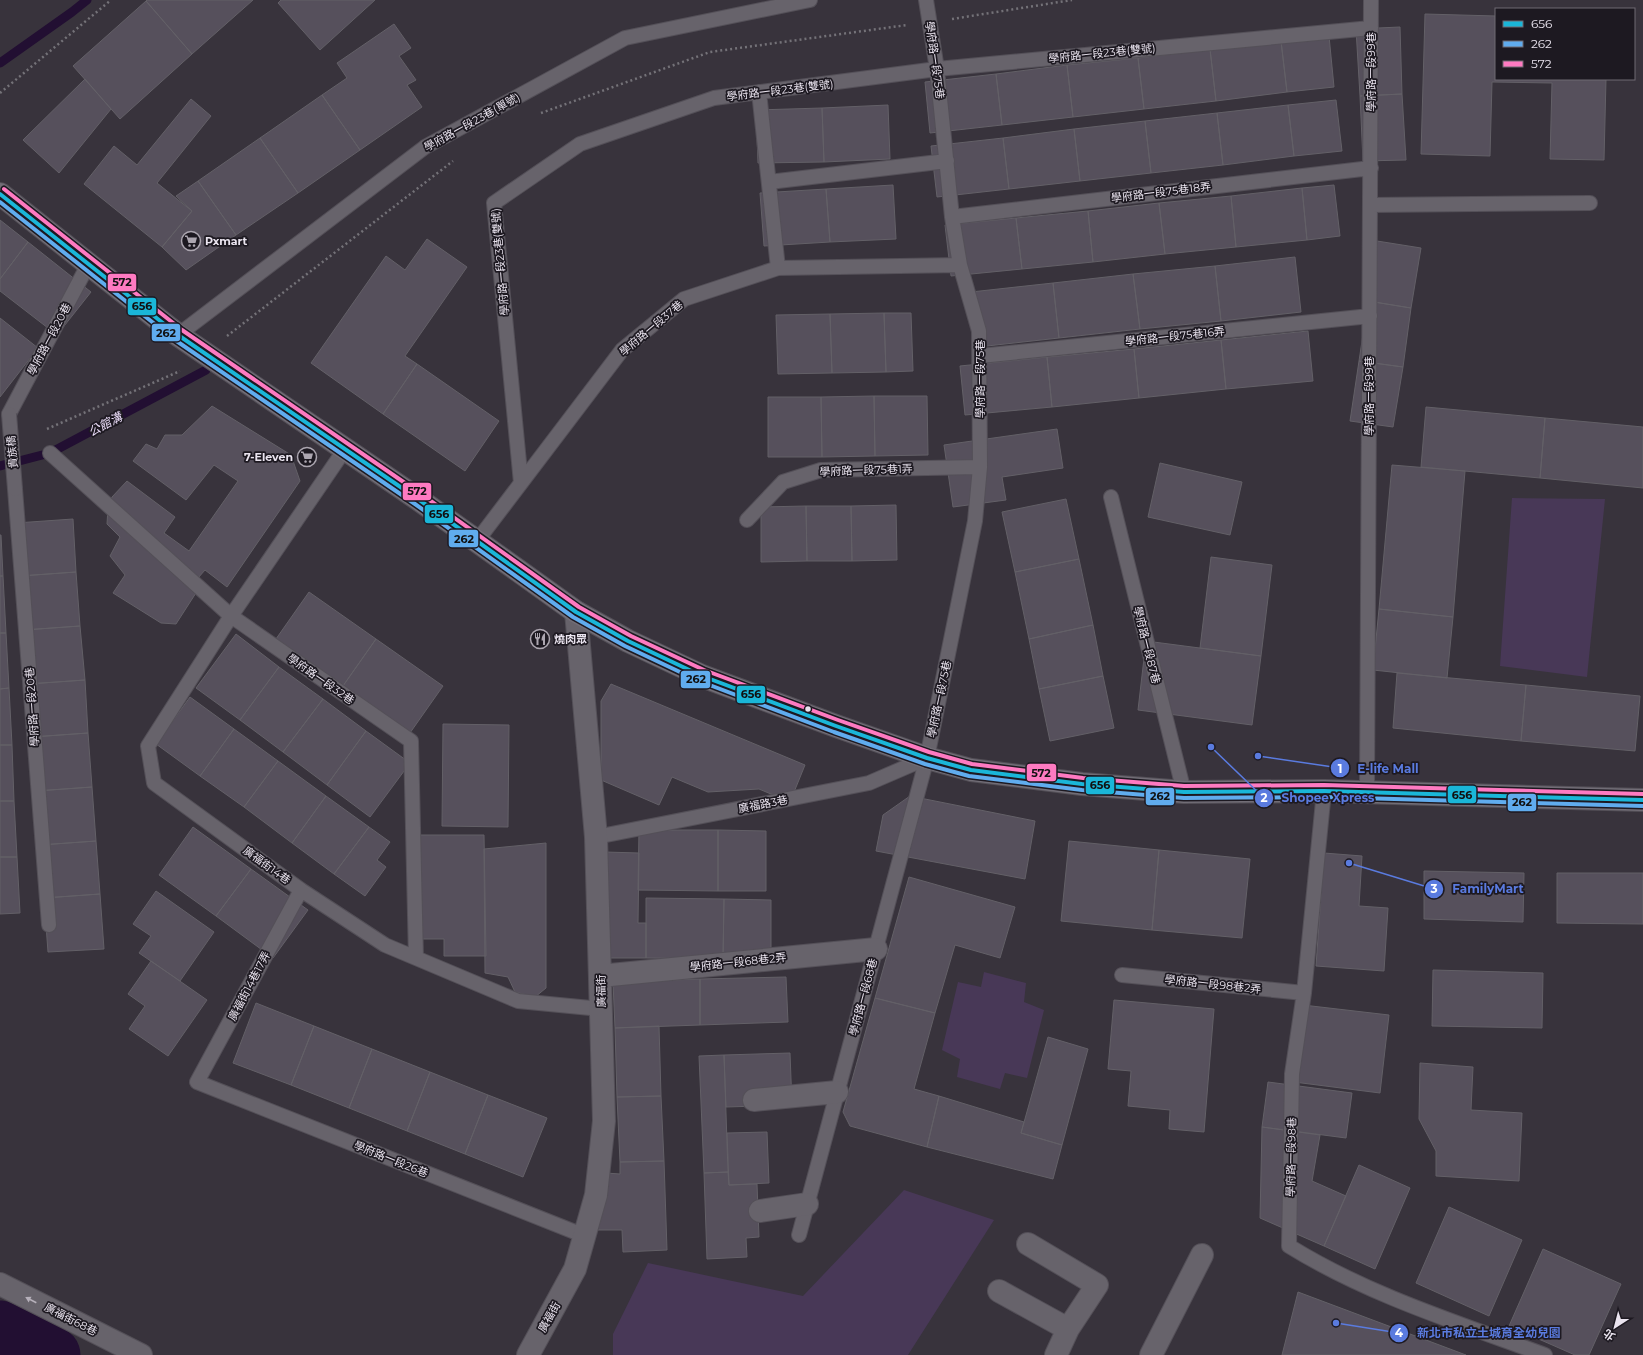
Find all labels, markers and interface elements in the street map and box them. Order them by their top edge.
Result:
legend [1495,8,1635,80]
text: 656 [1531,16,1552,31]
street label: 學府路一段75巷 [923,20,947,100]
street label: 學府路一段99巷 [1364,32,1378,112]
text: 262 [1531,36,1552,51]
street label: 學府路一段23巷(雙號) [1048,40,1156,66]
text: 572 [1531,56,1552,71]
street label: 學府路一段23巷(雙號) [726,76,834,104]
street label: 學府路一段23巷(單號) [422,90,522,154]
street label: 學府路一段75巷18弄 [1110,179,1212,205]
street label: 學府路一段23巷(雙號) [488,208,512,316]
supermarket icon: Pxmart [180,230,202,252]
place label: Pxmart [205,234,247,248]
line badge: 572 [107,273,137,292]
text: 572 [112,275,132,289]
line badge: 656 [127,297,157,316]
street label: 學府路一段37巷 [616,297,686,359]
text: 656 [132,299,152,313]
street label: 學府路一段20巷 [24,301,74,377]
line badge: 262 [151,323,181,342]
street label: 學府路一段75巷16弄 [1124,324,1226,348]
text: 262 [156,326,176,340]
street label: 學府路一段75巷 [973,340,987,418]
street label: 學府路一段99巷 [1362,356,1376,436]
water label: 公館溝 [86,408,126,439]
street label: 貴族橋 [4,435,20,469]
supermarket icon: 7-Eleven [296,446,318,468]
place label: 7-Eleven [244,450,293,464]
street label: 學府路一段75巷1弄 [819,461,913,479]
line badge: 572 [402,482,432,501]
text: 572 [407,484,427,498]
line badge: 656 [424,504,454,524]
text: 656 [429,507,449,521]
line badge: 262 [448,529,479,548]
text: 262 [454,532,474,546]
street label: 學府路一段87巷 [1131,605,1163,685]
restaurant icon: 燒肉眾 [529,628,551,650]
place label: 燒肉眾 [554,632,587,646]
street label: 學府路一段32巷 [285,651,357,707]
street label: 學府路一段75巷 [924,659,954,739]
street label: 學府路一段20巷 [22,667,42,747]
line badge: 262 [680,670,711,689]
text: 262 [686,672,706,686]
line badge: 656 [736,685,766,704]
text: 656 [741,687,761,701]
unlabelled marker [803,704,813,714]
callout: E-life Mall [1330,756,1427,780]
text: 1 [1338,761,1342,776]
text: E-life Mall [1357,761,1419,776]
line badge: 572 [1026,763,1057,782]
text: 572 [1031,766,1051,780]
line badge: 656 [1085,776,1115,795]
text: 656 [1090,778,1110,792]
line badge: 656 [1447,785,1477,804]
callout: Shopee Xpress [1254,786,1383,810]
line badge: 262 [1145,787,1175,806]
text: 656 [1452,788,1472,802]
text: 262 [1150,789,1170,803]
text: 2 [1260,790,1268,805]
text: Shopee Xpress [1282,790,1375,805]
street label: 廣福路3巷 [737,792,789,816]
line badge: 262 [1507,793,1537,812]
text: 262 [1512,795,1532,809]
street label: 廣福街14巷 [241,843,293,887]
callout: FamilyMart [1424,877,1532,901]
text: 3 [1429,881,1438,896]
text: FamilyMart [1452,881,1524,896]
street label: 廣福街14巷17弄 [225,949,273,1023]
street label: 學府路一段68巷2弄 [689,950,787,974]
street label: 學府路一段68巷 [846,957,880,1037]
street label: 學府路一段98巷2弄 [1164,972,1262,996]
street label: 廣福街 [594,974,608,1008]
street label: 學府路一段98巷 [1283,1117,1299,1197]
street label: 學府路一段26巷 [352,1138,430,1180]
one-way arrow [26,1297,37,1303]
street label: 廣福街 [535,1299,563,1335]
street label: 廣福街68巷 [42,1300,100,1338]
north arrow [1595,1307,1635,1347]
callout: 新北市私立土城育全幼兒園 [1389,1321,1569,1345]
text: 4 [1395,1325,1404,1340]
text: 新北市私立土城育全幼兒園 [1417,1325,1561,1340]
text: 北 [1601,1326,1618,1344]

